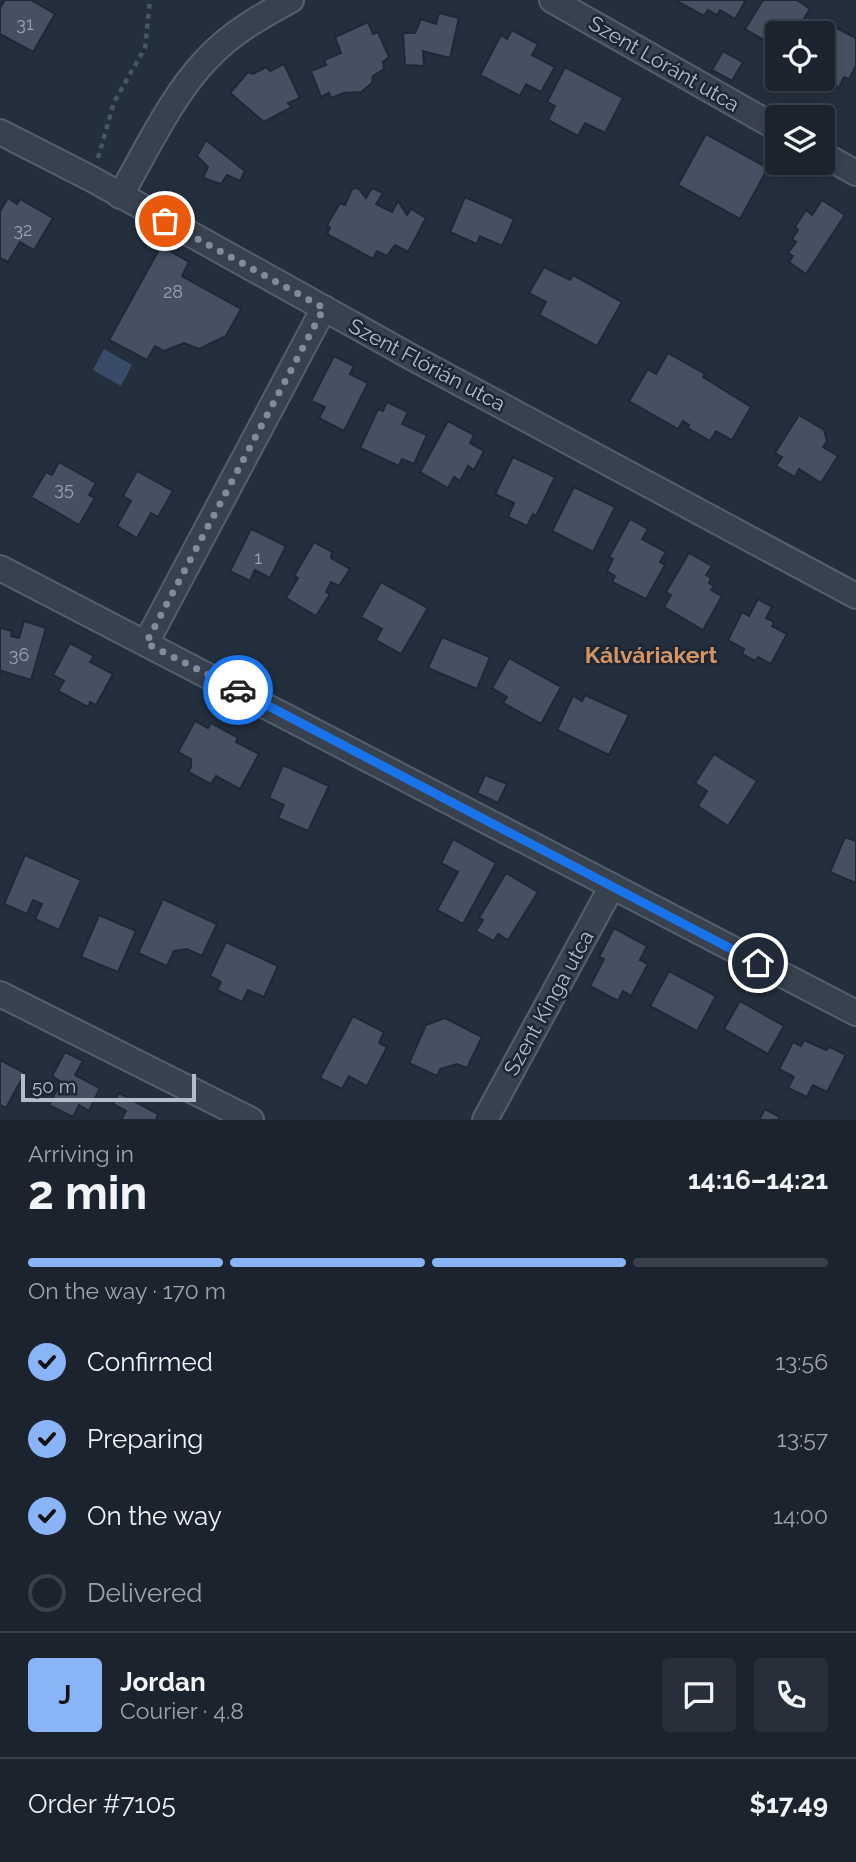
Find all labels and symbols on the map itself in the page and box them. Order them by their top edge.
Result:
street label: Szent Lóránt utca [584,10,744,117]
house number: 31 [16,13,34,34]
pin [135,191,195,251]
house number: 32 [14,219,33,240]
house number: 28 [163,281,183,302]
street label: Szent Flórián utca [345,313,510,416]
house number: 35 [54,478,74,499]
house number: 1 [254,547,262,568]
district label: Kálváriakert [585,641,717,668]
house number: 36 [9,644,29,665]
courier [203,655,273,725]
street label: Szent Kinga utca [498,926,599,1080]
pin [728,933,788,993]
scale bar [21,1071,196,1103]

